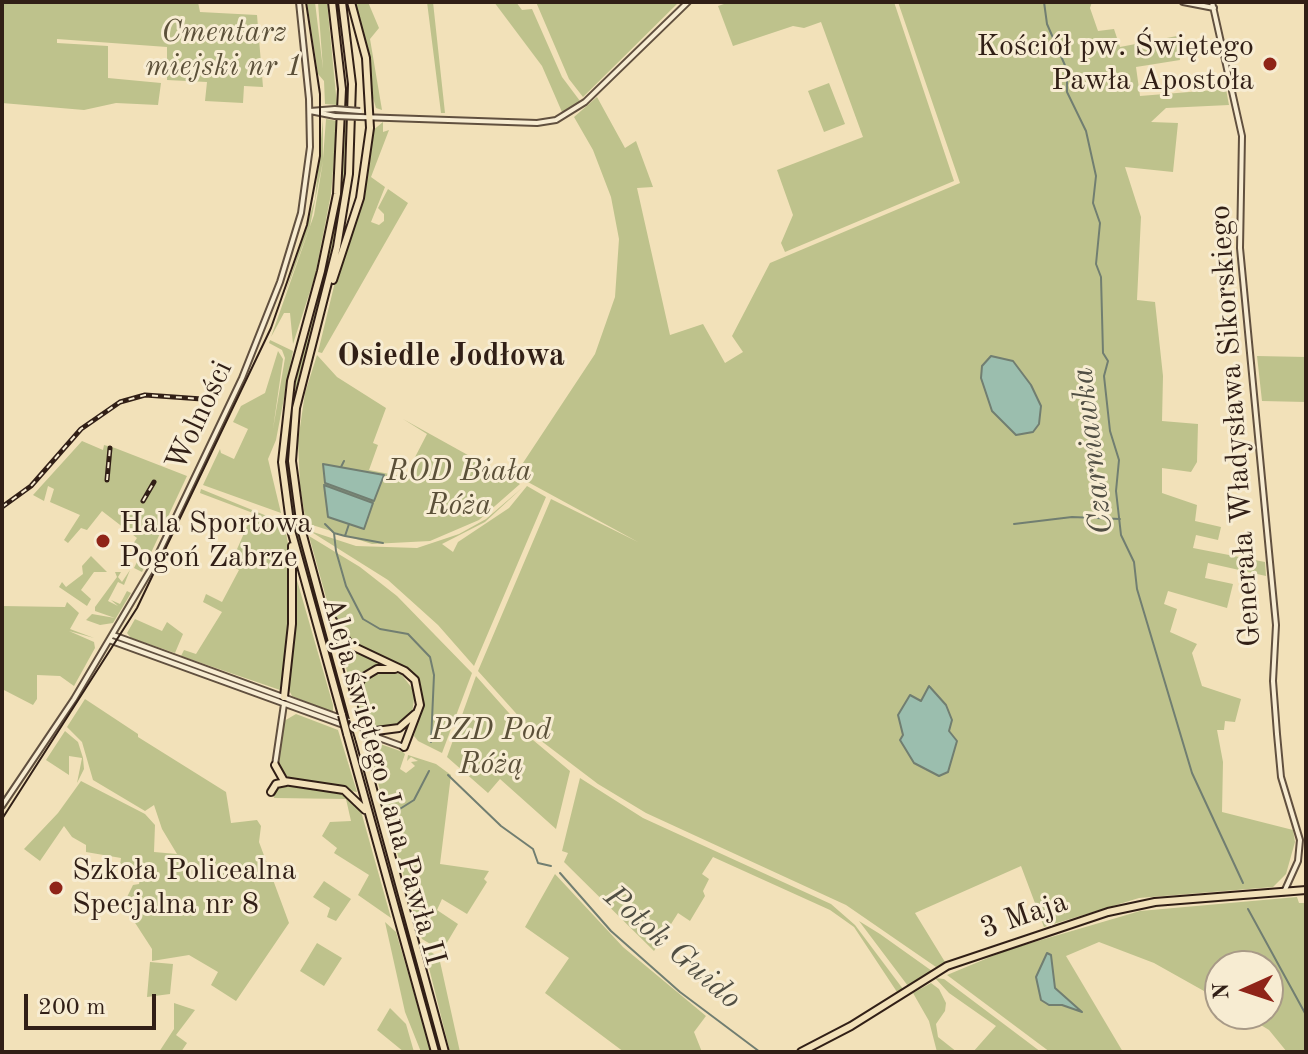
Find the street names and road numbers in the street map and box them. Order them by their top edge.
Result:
street label: Generała Władysława Sikorskiego [1203,204,1269,648]
street label: Wolności [159,355,241,477]
street label: Aleja świętego Jana Pawła II [313,593,453,969]
street label: 3 Maja [976,884,1072,948]

